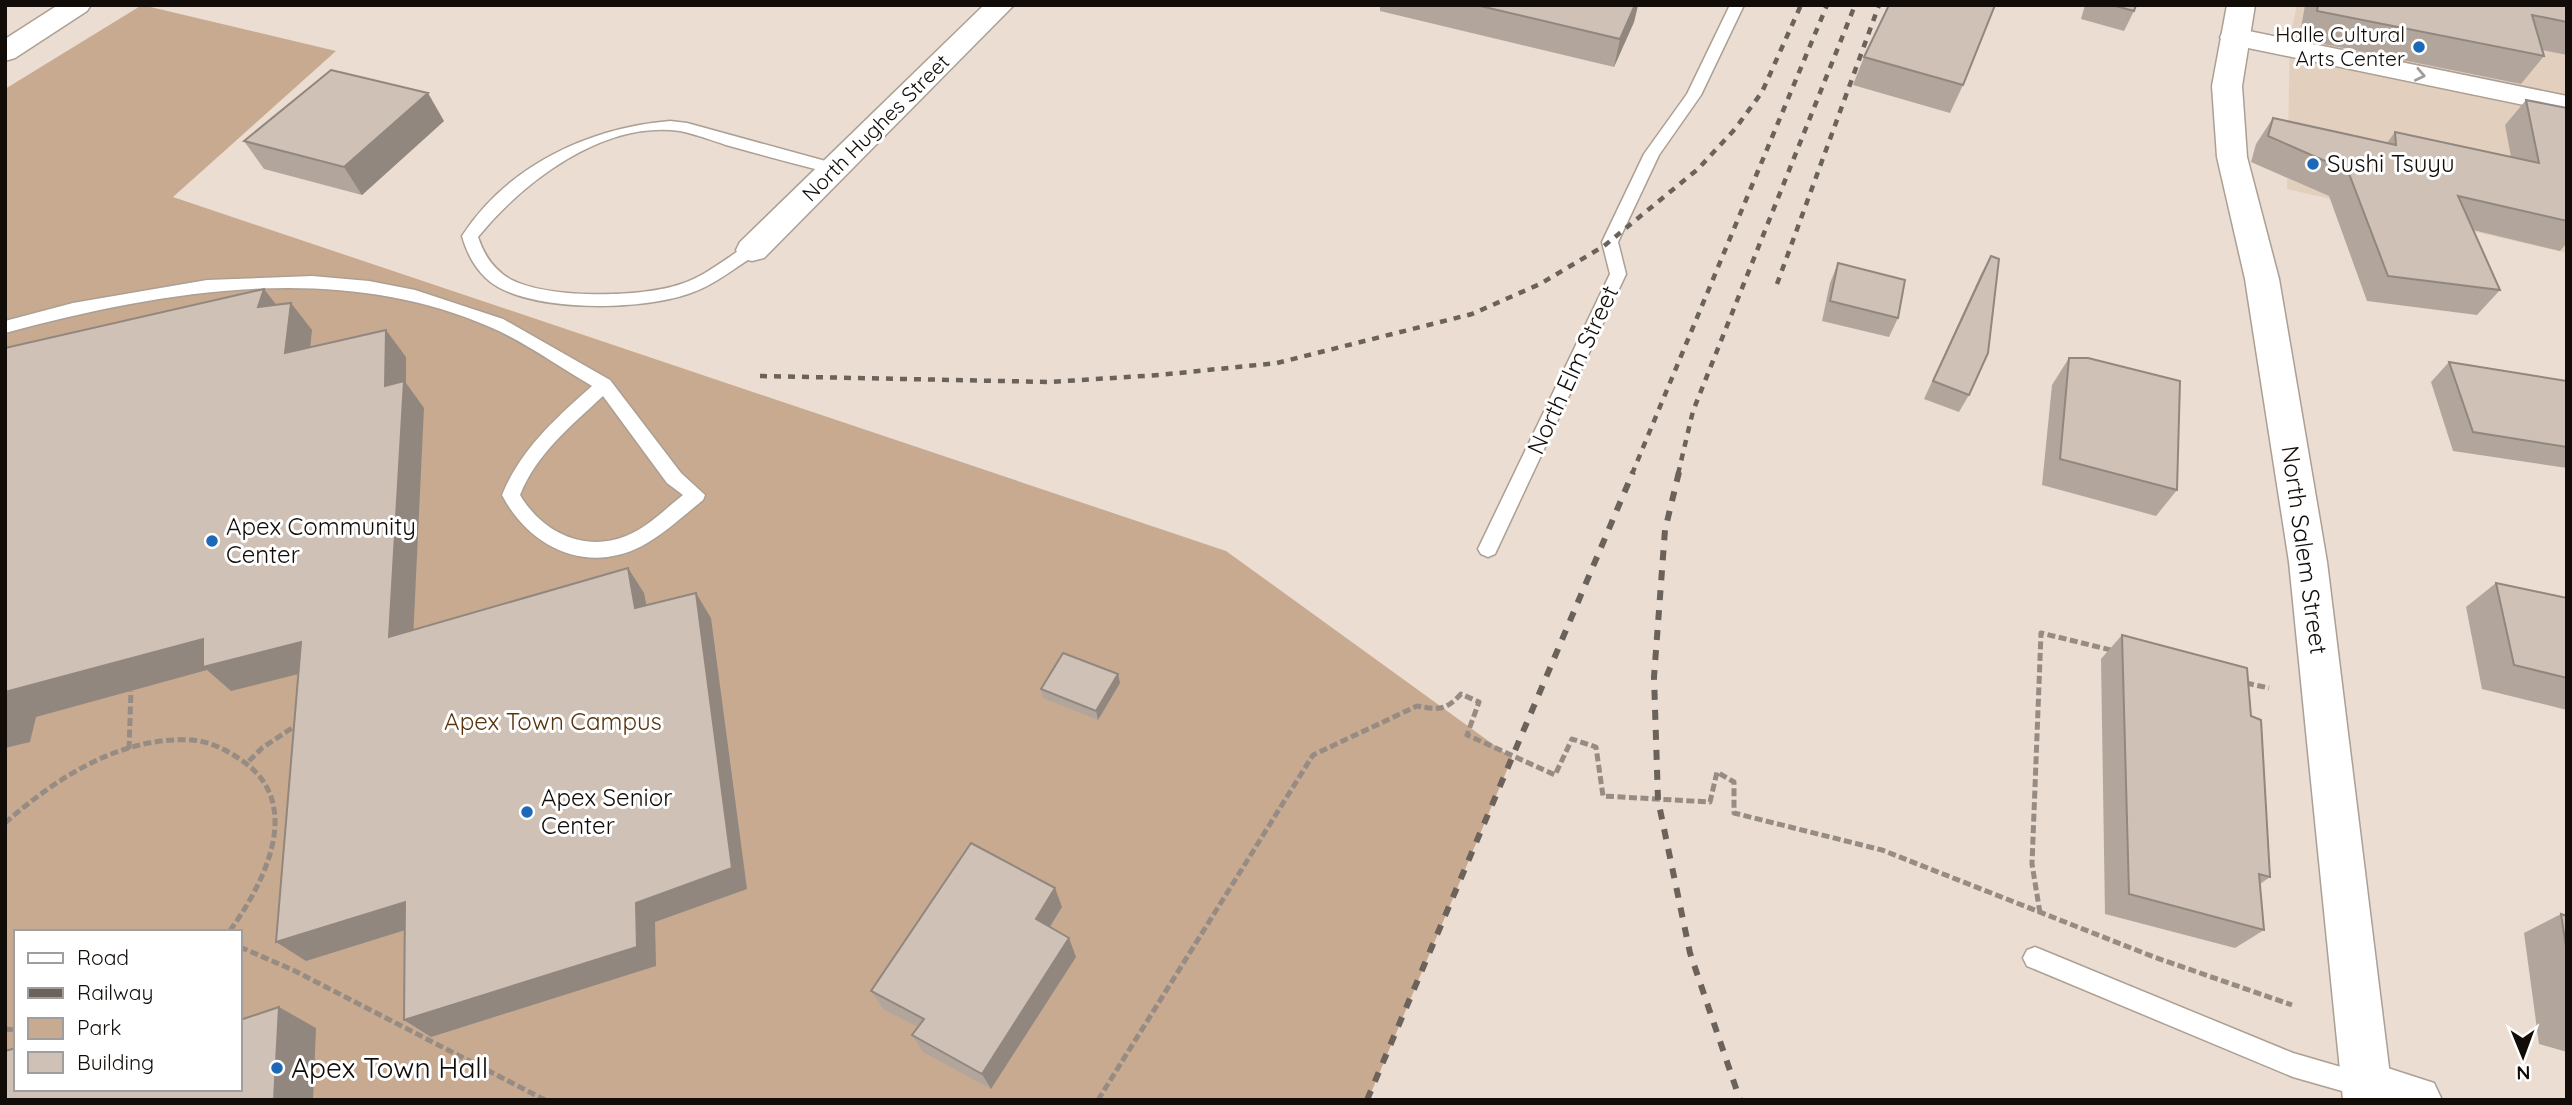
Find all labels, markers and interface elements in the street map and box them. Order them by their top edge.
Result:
place label: Halle Cultural Arts Center [2275,21,2405,71]
marker: Halle Cultural Arts Center [2411,39,2427,55]
street label: North Hughes Street [796,48,954,206]
one-way arrow [2414,67,2426,82]
place label: Sushi Tsuyu [2327,148,2455,178]
marker: Sushi Tsuyu [2305,156,2321,172]
street label: North Elm Street [1520,280,1624,459]
street label: North Salem Street [2275,444,2334,656]
place label: Apex Community Center [226,511,416,569]
marker: Apex Community Center [204,533,220,549]
park label: Apex Town Campus [444,706,662,736]
place label: Apex Senior Center [541,782,672,840]
marker: Apex Senior Center [519,804,535,820]
legend [14,930,242,1091]
text: Road [77,944,129,970]
text: Railway [77,979,153,1005]
text: Park [77,1014,121,1040]
north arrow [2488,1021,2558,1091]
text: Building [77,1049,154,1075]
place label: Apex Town Hall [291,1050,488,1085]
marker: Apex Town Hall [269,1060,285,1076]
text: N [2516,1061,2530,1085]

